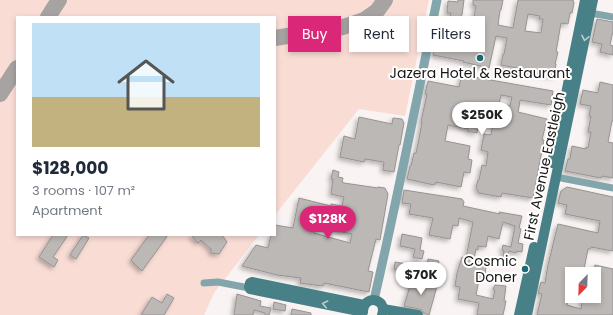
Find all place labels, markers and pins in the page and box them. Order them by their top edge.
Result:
marker: Jazera Hotel & Restaurant [475,53,485,63]
place label: Jazera Hotel & Restaurant [390,63,570,83]
pin: $250K [454,102,510,136]
pin: $128K [300,206,356,240]
place label: Cosmic Doner [464,251,517,287]
pin: $70K [397,262,445,296]
marker: Cosmic Doner [520,264,530,274]

